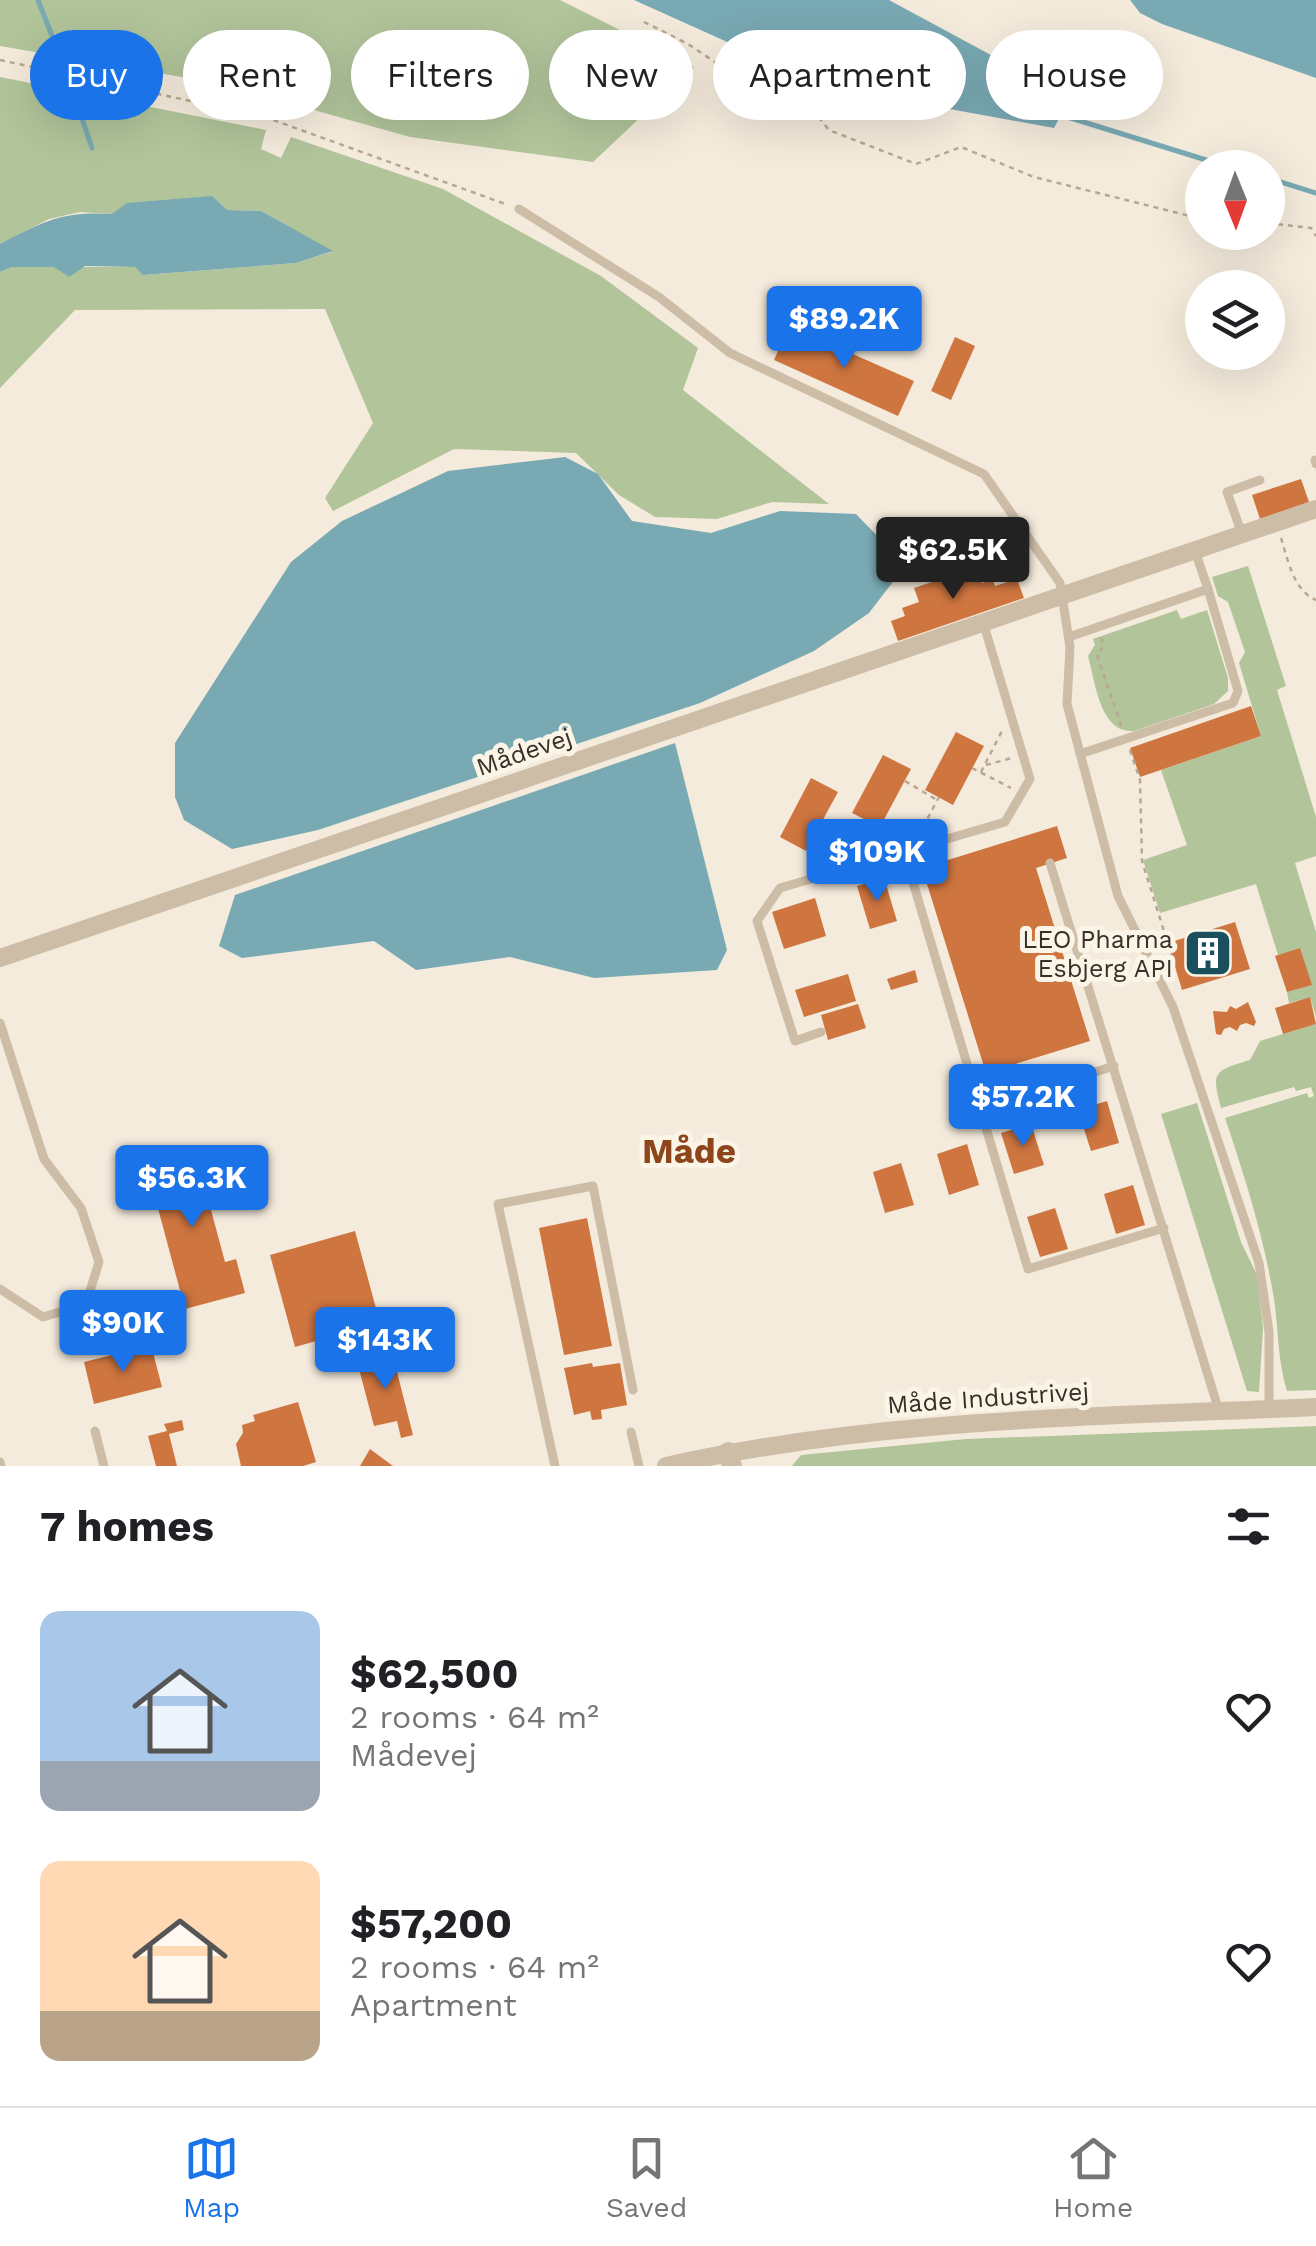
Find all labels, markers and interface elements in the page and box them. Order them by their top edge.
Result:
chip: Buy [30,30,163,120]
chip: Rent [183,30,331,120]
chip: Filters [351,30,529,120]
chip: New [549,30,693,120]
chip: Apartment [713,30,966,120]
chip: House [986,30,1163,120]
north arrow [1185,150,1285,250]
map controls [1185,150,1285,370]
button: layers [1185,270,1285,370]
pin: $89.2K [763,286,925,371]
text: $89.2K [789,299,899,337]
pin: $62.5K [872,517,1034,602]
text: $62.5K [898,530,1008,568]
street label: Mådevej [472,722,576,782]
pin: $109K [807,819,947,904]
text: $109K [829,832,925,870]
place label: LEO Pharma Esbjerg API [1022,925,1173,983]
building icon: LEO Pharma Esbjerg API [1182,927,1234,979]
pin: $57.2K [942,1064,1104,1149]
text: $57.2K [971,1077,1075,1115]
district label: Måde [642,1130,736,1172]
pin: $56.3K [111,1145,273,1230]
text: $56.3K [137,1158,247,1196]
pin: $90K [64,1290,182,1375]
text: $90K [81,1303,165,1341]
pin: $143K [315,1307,455,1392]
text: $143K [337,1320,433,1358]
street label: Måde Industrivej [886,1376,1090,1420]
icon: filters [1221,1499,1276,1554]
text: 7 homes [40,1502,214,1551]
text: $62,500 [350,1649,519,1698]
icon: home [120,1651,240,1771]
icon: heart [1221,1684,1276,1739]
text: 2 rooms · 64 m² [350,1698,599,1736]
text: Mådevej [350,1736,477,1774]
text: $57,200 [350,1899,512,1948]
icon: home [120,1901,240,2021]
icon: heart [1221,1934,1276,1989]
text: 2 rooms · 64 m² [350,1948,599,1986]
text: Apartment [350,1986,517,2024]
tab: Map [183,2131,240,2224]
tab: Saved [606,2131,687,2224]
tab: Home [1053,2131,1133,2224]

